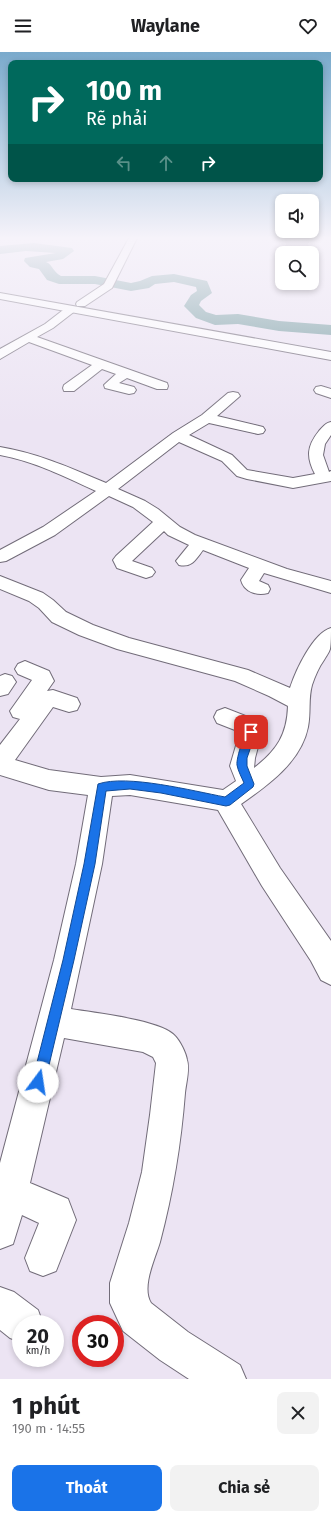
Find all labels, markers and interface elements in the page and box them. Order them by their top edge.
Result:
icon: menu [12,15,34,37]
text: Waylane [131,15,200,37]
icon: heart [297,15,319,37]
text: 100 m [86,74,162,107]
icon: right [20,76,72,128]
text: Rẽ phải [86,108,147,130]
icon: left [113,152,135,174]
icon: ahead [155,152,177,174]
icon: right [197,152,219,174]
map controls [275,194,319,290]
button: sound [275,194,319,238]
button: search [275,246,319,290]
pin [234,715,268,749]
icon: arrive [240,721,262,743]
position arrow [17,1061,59,1103]
speed limit sign: 30 [72,1315,124,1367]
text: 20 [27,1324,49,1348]
text: km/h [26,1345,50,1357]
text: 1 phút [12,1392,80,1420]
button: close [277,1392,319,1434]
text: 190 m · 14:55 [12,1421,85,1436]
button: Thoát [12,1465,162,1511]
button: Chia sẻ [170,1465,319,1511]

